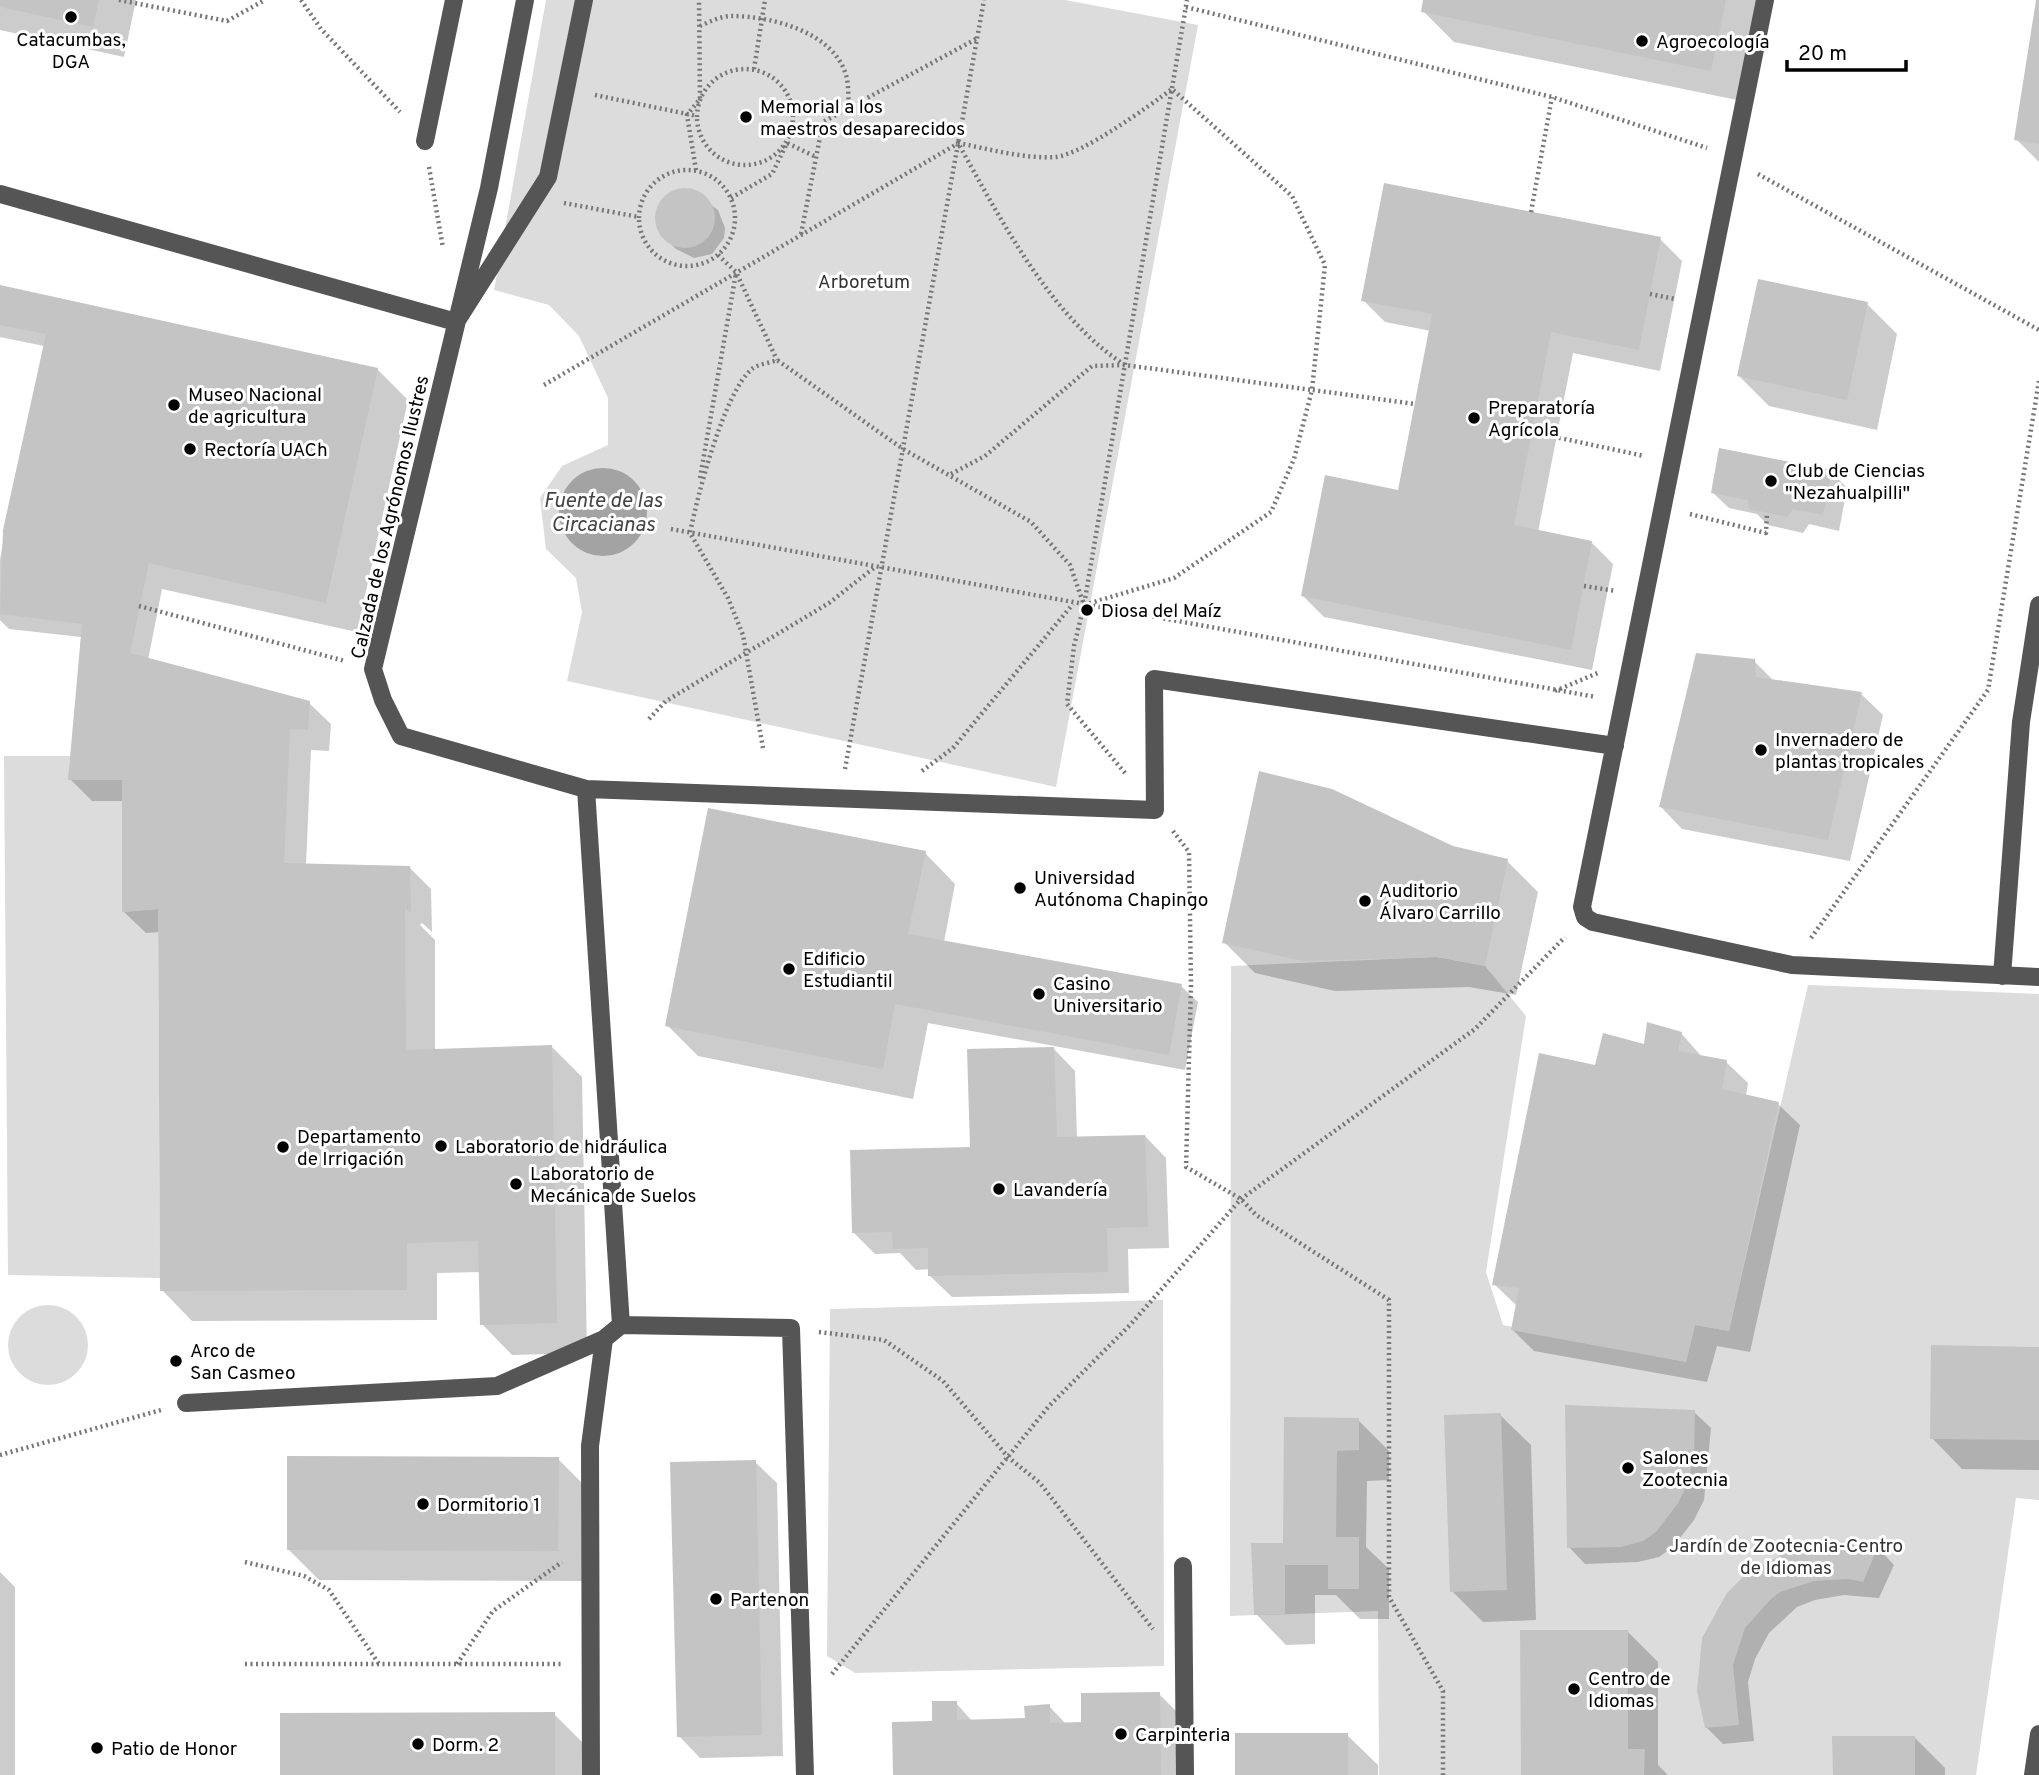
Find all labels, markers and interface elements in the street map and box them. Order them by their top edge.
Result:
marker: Catacumbas, DGA [63,9,79,25]
scale bar [1787,28,1906,72]
place label: Catacumbas, DGA [16,29,126,75]
place label: Agroecología [1656,31,1770,55]
marker: Agroecología [1634,33,1650,49]
text: 20 m [1798,41,1847,68]
place label: Memorial a los maestros desaparecidos [760,96,965,142]
marker: Memorial a los maestros desaparecidos [738,109,754,125]
park label: Arboretum [818,271,910,295]
street label: Calzada de los Agrónomos Ilustres [347,373,435,662]
place label: Museo Nacional de agricultura [188,384,322,430]
marker: Museo Nacional de agricultura [166,397,182,413]
place label: Preparatoría Agrícola [1488,397,1595,443]
marker: Preparatoría Agrícola [1466,410,1482,426]
place label: Rectoría UACh [204,439,328,463]
marker: Rectoría UACh [182,441,198,457]
place label: Club de Ciencias "Nezahualpilli" [1785,460,1925,506]
marker: Club de Ciencias "Nezahualpilli" [1763,473,1779,489]
water label: Fuente de las Circacianas [544,488,663,539]
place label: Diosa del Maíz [1101,600,1222,624]
marker: Diosa del Maíz [1079,602,1095,618]
place label: Invernadero de plantas tropicales [1775,729,1924,775]
marker: Invernadero de plantas tropicales [1753,742,1769,758]
place label: Universidad Autónoma Chapingo [1034,867,1208,913]
marker: Universidad Autónoma Chapingo [1012,880,1028,896]
place label: Auditorio Álvaro Carrillo [1379,880,1501,926]
marker: Auditorio Álvaro Carrillo [1357,893,1373,909]
place label: Edificio Estudiantil [803,948,893,994]
marker: Edificio Estudiantil [781,961,797,977]
place label: Casino Universitario [1053,973,1163,1019]
marker: Casino Universitario [1031,986,1047,1002]
place label: Departamento de Irrigación [297,1126,421,1172]
place label: Laboratorio de hidráulica [455,1136,667,1160]
marker: Laboratorio de hidráulica [433,1138,449,1154]
marker: Departamento de Irrigación [275,1139,291,1155]
place label: Laboratorio de Mecánica de Suelos [530,1163,697,1209]
marker: Laboratorio de Mecánica de Suelos [508,1176,524,1192]
place label: Lavandería [1013,1179,1107,1203]
marker: Lavandería [991,1181,1007,1197]
place label: Arco de San Casmeo [190,1340,296,1386]
marker: Arco de San Casmeo [168,1353,184,1369]
place label: Salones Zootecnia [1642,1447,1728,1493]
marker: Salones Zootecnia [1620,1460,1636,1476]
place label: Dormitorio 1 [437,1494,540,1518]
marker: Dormitorio 1 [415,1496,431,1512]
park label: Jardín de Zootecnia-Centro de Idiomas [1669,1535,1903,1581]
place label: Partenon [730,1589,809,1613]
marker: Partenon [708,1591,724,1607]
place label: Centro de Idiomas [1588,1668,1671,1714]
marker: Centro de Idiomas [1566,1681,1582,1697]
place label: Carpinteria [1135,1724,1230,1748]
marker: Carpinteria [1113,1726,1129,1742]
place label: Dorm. 2 [432,1734,499,1758]
marker: Dorm. 2 [410,1736,426,1752]
place label: Patio de Honor [111,1738,238,1762]
marker: Patio de Honor [89,1740,105,1756]

